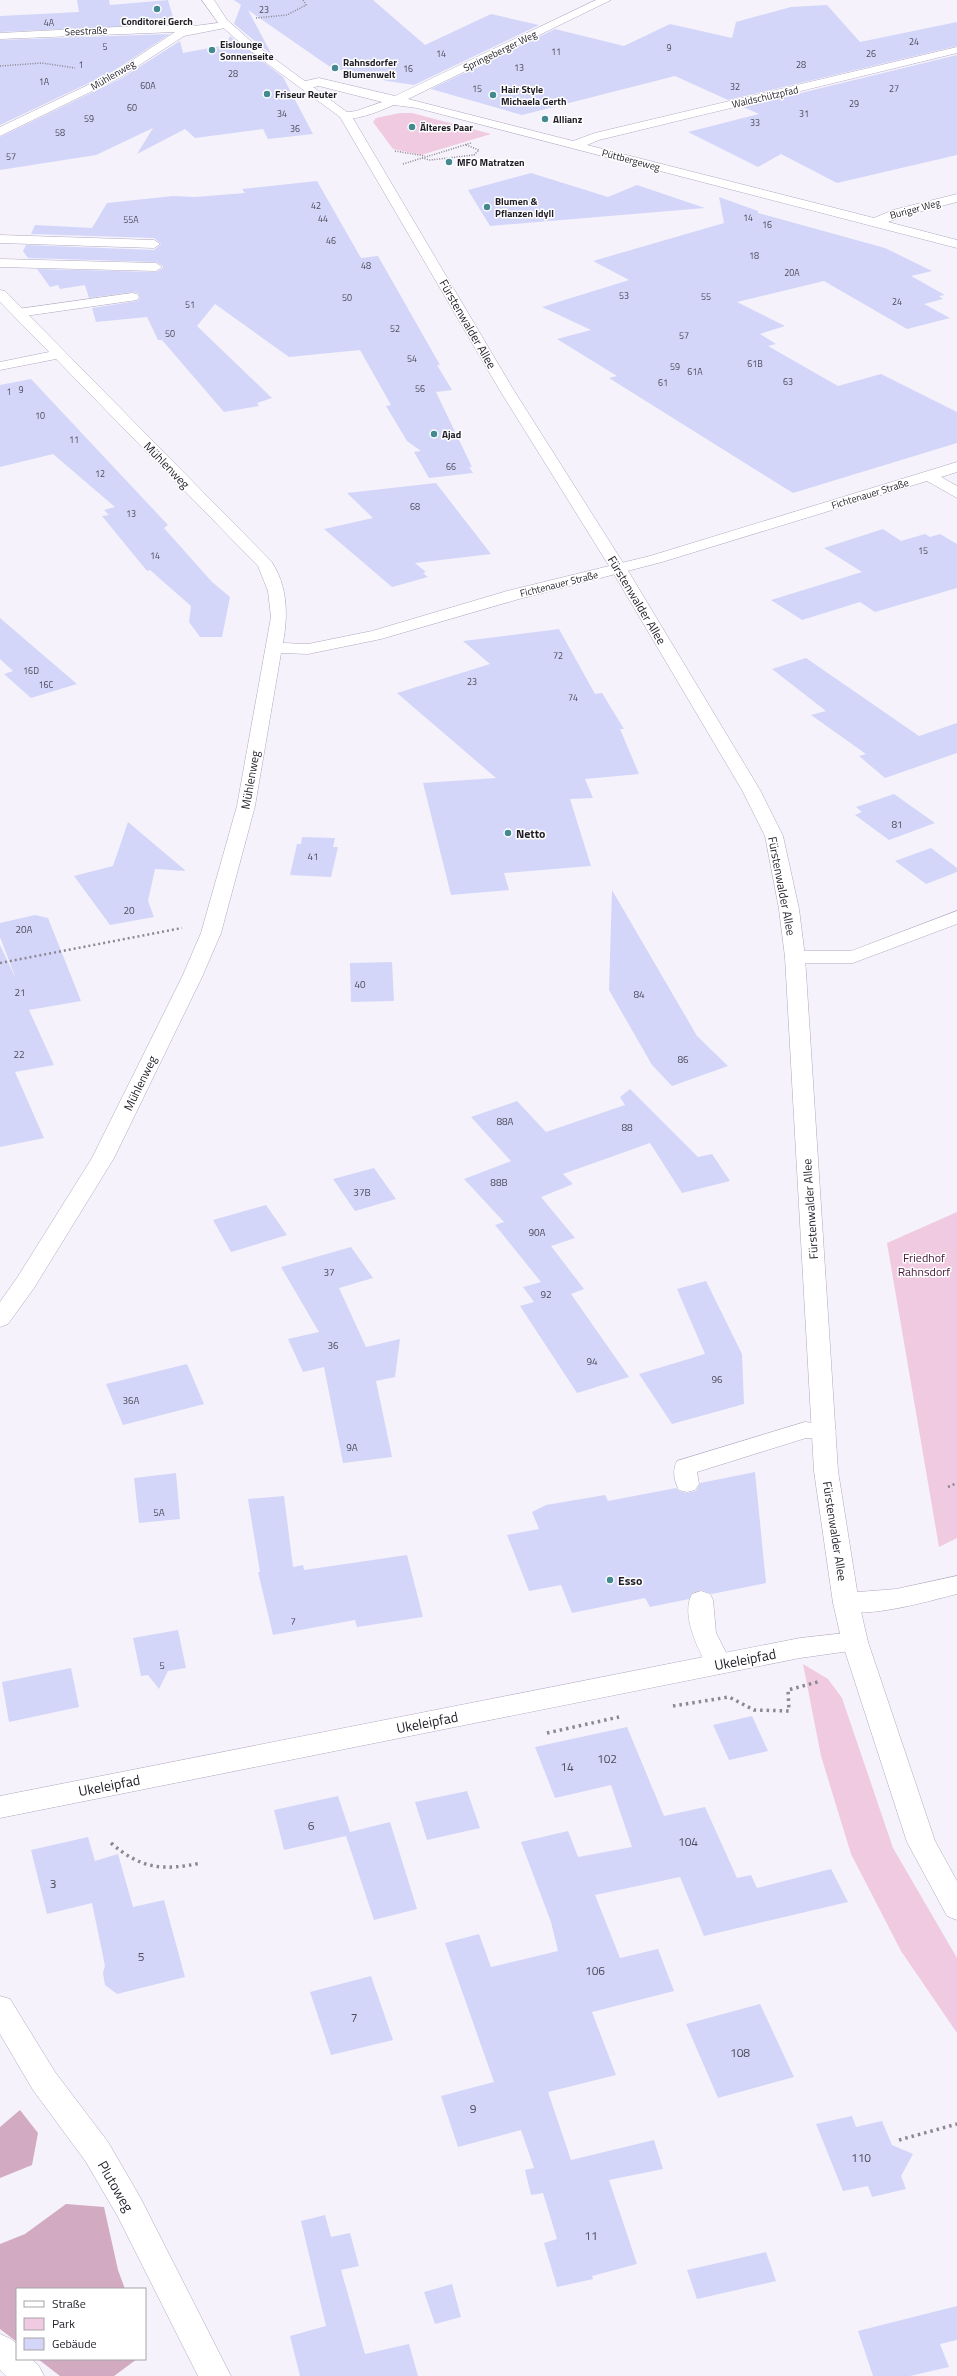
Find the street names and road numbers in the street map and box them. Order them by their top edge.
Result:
street label: Seestraße [64,22,108,40]
street label: Springeberger Weg [461,27,539,75]
street label: Mühlenweg [88,56,138,94]
street label: Waldschützpfad [730,82,800,112]
street label: Püttbergeweg [600,145,662,175]
street label: Buriger Weg [888,195,942,223]
street label: Fürstenwalder Allee [435,276,501,372]
street label: Mühlenweg [140,437,194,493]
street label: Fichtenauer Straße [829,475,911,513]
street label: Fürstenwalder Allee [603,552,671,648]
street label: Fichtenauer Straße [518,567,600,601]
street label: Mühlenweg [235,749,265,811]
street label: Fürstenwalder Allee [763,835,801,937]
street label: Mühlenweg [118,1052,162,1114]
street label: Fürstenwalder Allee [797,1158,823,1260]
street label: Fürstenwalder Allee [818,1480,852,1582]
street label: Ukeleipfad [712,1643,778,1675]
street label: Ukeleipfad [394,1706,460,1738]
street label: Ukeleipfad [76,1769,142,1801]
street label: Plutoweg [93,2156,139,2216]

